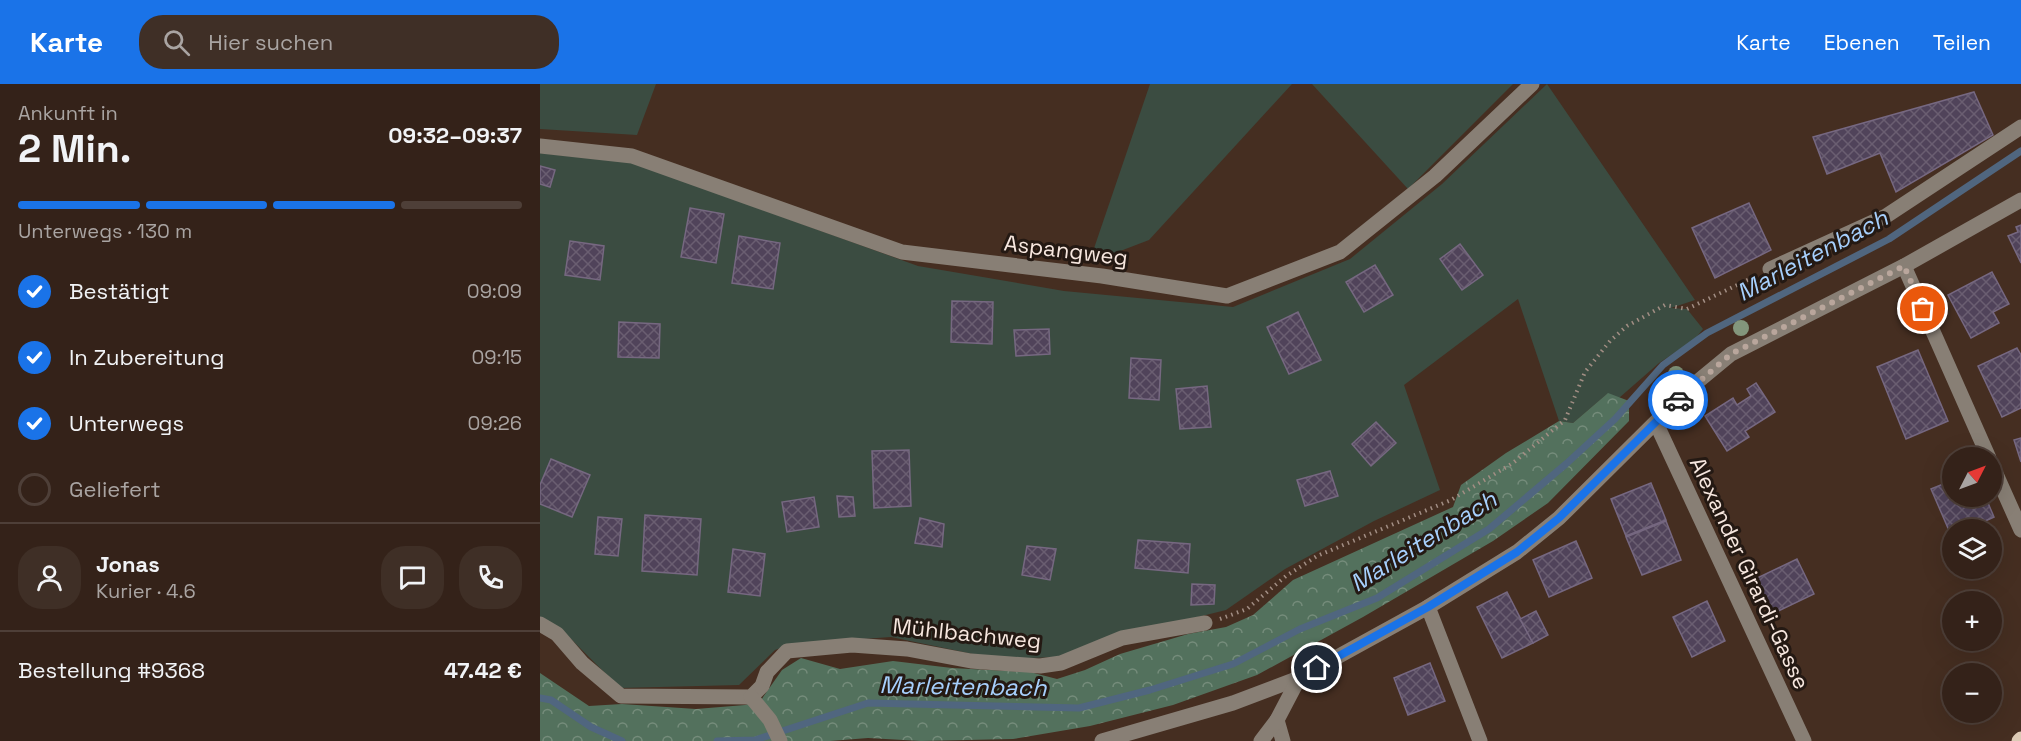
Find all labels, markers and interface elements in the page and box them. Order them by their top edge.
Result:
search box [139,15,559,69]
text: Karte [30,24,103,60]
icon: search [160,26,193,59]
text: Hier suchen [208,28,333,56]
text: Karte [1736,29,1791,56]
text: Ebenen [1824,29,1900,56]
text: Teilen [1933,29,1991,56]
text: Ankunft in [18,100,118,126]
text: 09:32–09:37 [388,121,522,149]
text: 2 Min. [18,124,132,173]
water label: Marleitenbach [1731,201,1894,308]
text: Unterwegs · 130 m [18,218,192,244]
street label: Aspangweg [1003,229,1129,271]
icon: check [18,275,51,308]
text: Bestätigt [69,277,170,305]
text: 09:09 [467,278,522,304]
pin [1897,283,1948,334]
icon: bag [1906,292,1939,325]
icon: check [18,341,51,374]
text: In Zubereitung [69,343,224,371]
text: 09:15 [472,344,522,370]
courier [1648,370,1708,430]
icon: car [1662,384,1695,417]
icon: check [18,407,51,440]
text: Unterwegs [69,409,184,437]
text: 09:26 [468,410,522,436]
north arrow [1942,447,2002,507]
map controls [1942,447,2002,723]
street label: Alexander Girardi-Gasse [1684,452,1816,694]
text: Geliefert [69,475,161,503]
water label: Marleitenbach [1344,483,1503,598]
button: layers [1942,519,2002,579]
button: person [18,546,81,609]
button: chat [381,546,444,609]
button: phone [459,546,522,609]
text: Jonas [96,550,160,578]
text: Kurier · 4.6 [96,578,196,604]
button: + [1942,591,2002,651]
street label: Mühlbachweg [891,611,1043,655]
pin [1291,642,1342,693]
icon: home [1300,651,1333,684]
text: Bestellung #9368 [18,656,205,684]
text: 47.42 € [444,656,522,684]
button: − [1942,663,2002,723]
water label: Marleitenbach [879,669,1048,703]

